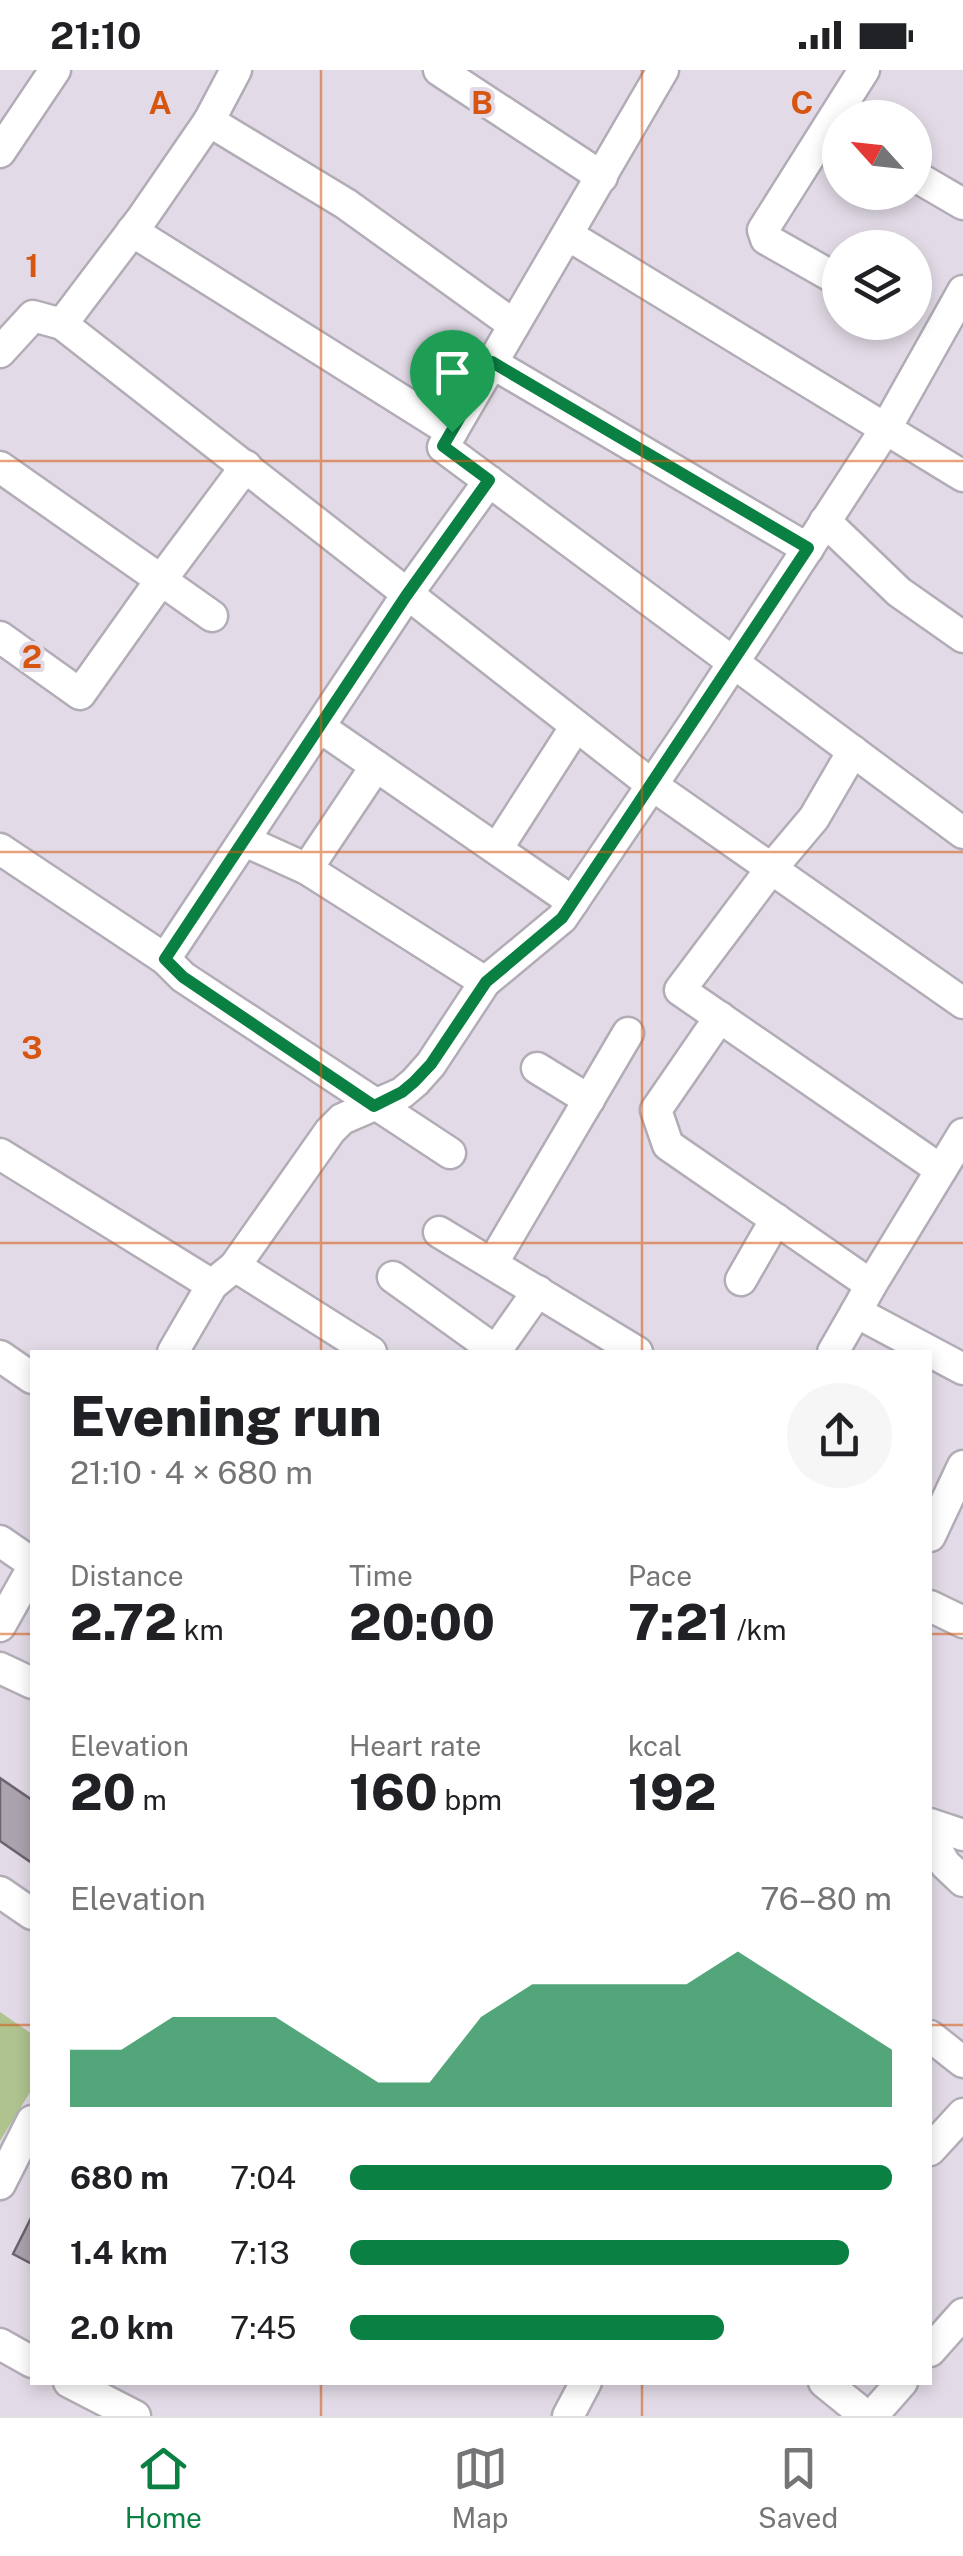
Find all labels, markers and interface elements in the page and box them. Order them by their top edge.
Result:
text: 21:10 [50,13,141,58]
text: A [148,84,172,121]
text: B [471,84,493,121]
text: C [791,84,813,121]
north arrow [822,100,932,210]
map controls [822,100,932,340]
button: layers [822,230,932,340]
text: 1 [25,247,39,284]
pin [410,330,495,433]
icon: arrive [425,345,480,400]
text: 2 [22,638,42,675]
text: 3 [21,1029,43,1066]
button: share [787,1383,892,1488]
text: Evening run [70,1384,382,1448]
text: 21:10 · 4 × 680 m [70,1454,313,1491]
text: Distance [70,1559,184,1592]
text: Time [349,1559,413,1592]
text: Pace [628,1559,692,1592]
text: 2.72 [70,1592,177,1651]
text: 20:00 [349,1592,495,1651]
text: 7:21 [628,1592,730,1651]
text: km [177,1613,224,1646]
text: /km [730,1613,787,1646]
text: Elevation [70,1729,189,1762]
text: Heart rate [349,1729,481,1762]
text: kcal [628,1729,682,1762]
text: 20 [70,1762,136,1821]
text: 160 [349,1762,438,1821]
text: 192 [628,1762,716,1821]
text: m [136,1783,167,1816]
text: bpm [438,1783,502,1816]
text: Elevation [70,1880,206,1917]
text: 76–80 m [760,1880,892,1917]
text: 680 m [70,2159,169,2196]
text: 7:04 [230,2159,296,2196]
text: 1.4 km [70,2234,168,2271]
text: 7:13 [230,2234,290,2271]
text: 2.0 km [70,2309,174,2346]
text: 7:45 [230,2309,297,2346]
tab: Home [125,2441,202,2534]
tab: Map [452,2441,508,2534]
tab: Saved [758,2441,838,2534]

